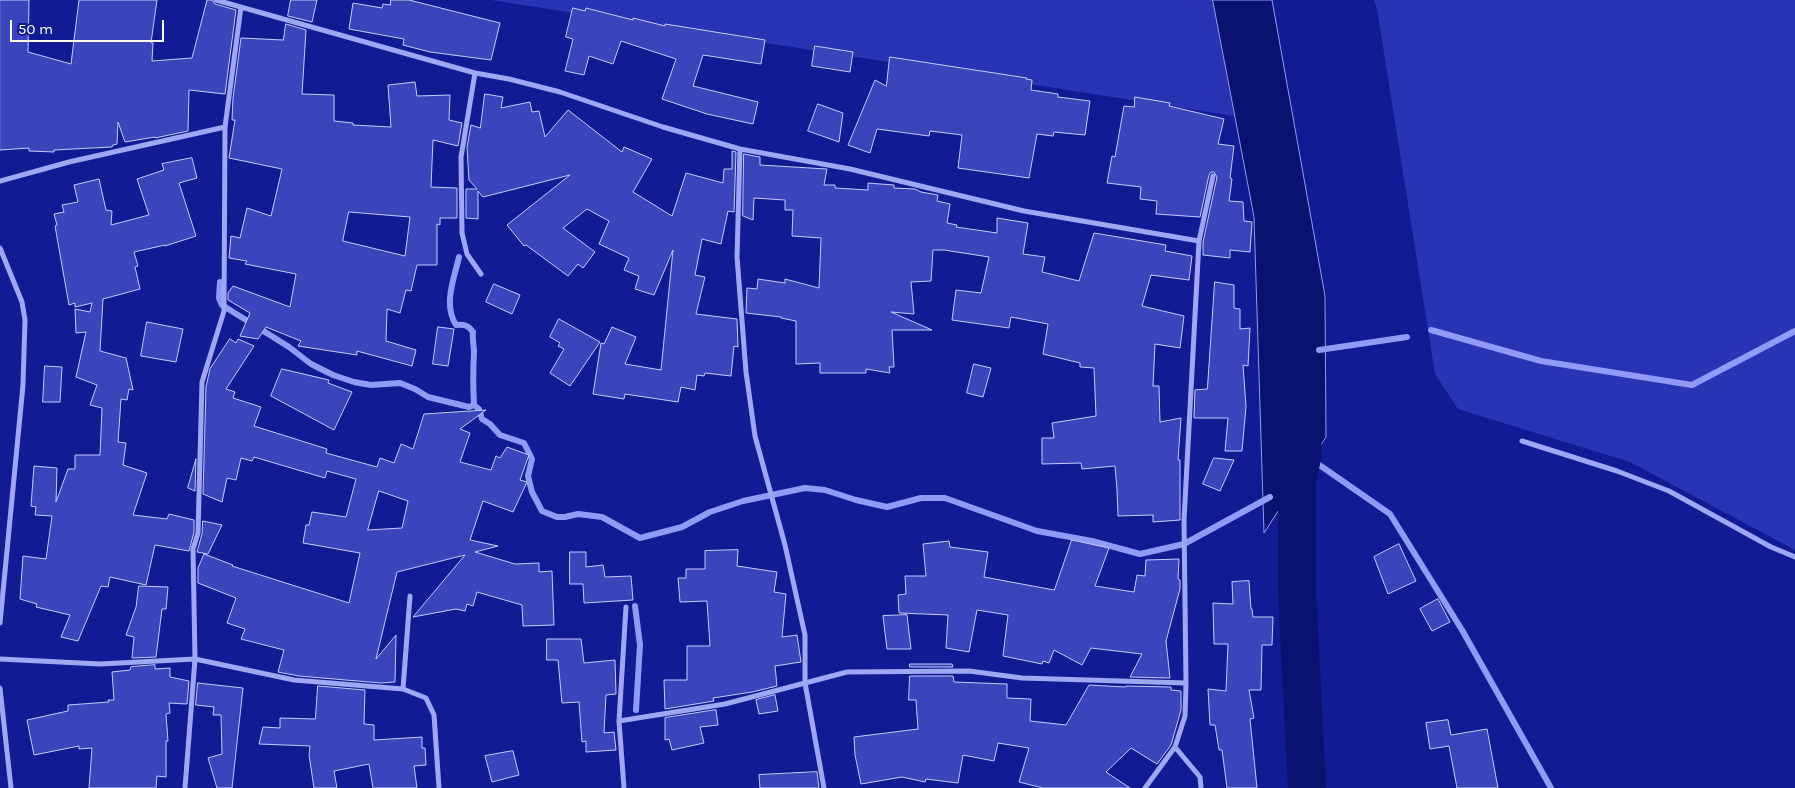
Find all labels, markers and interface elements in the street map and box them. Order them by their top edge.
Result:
scale bar [12,10,166,42]
text: 50 m [18,20,53,38]

